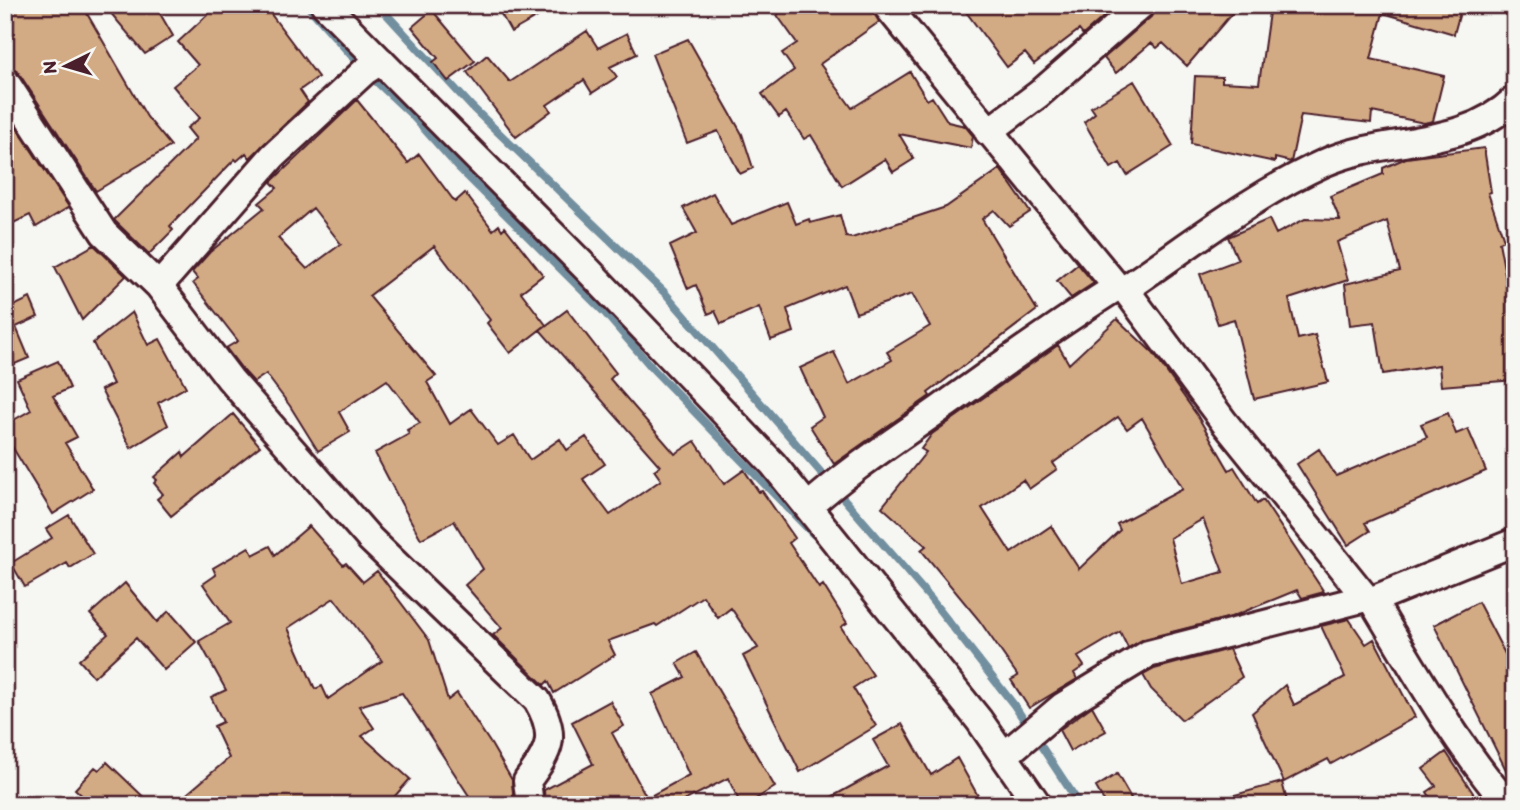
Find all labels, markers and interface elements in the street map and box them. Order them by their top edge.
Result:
north arrow [32,32,102,102]
text: N [38,60,62,75]

